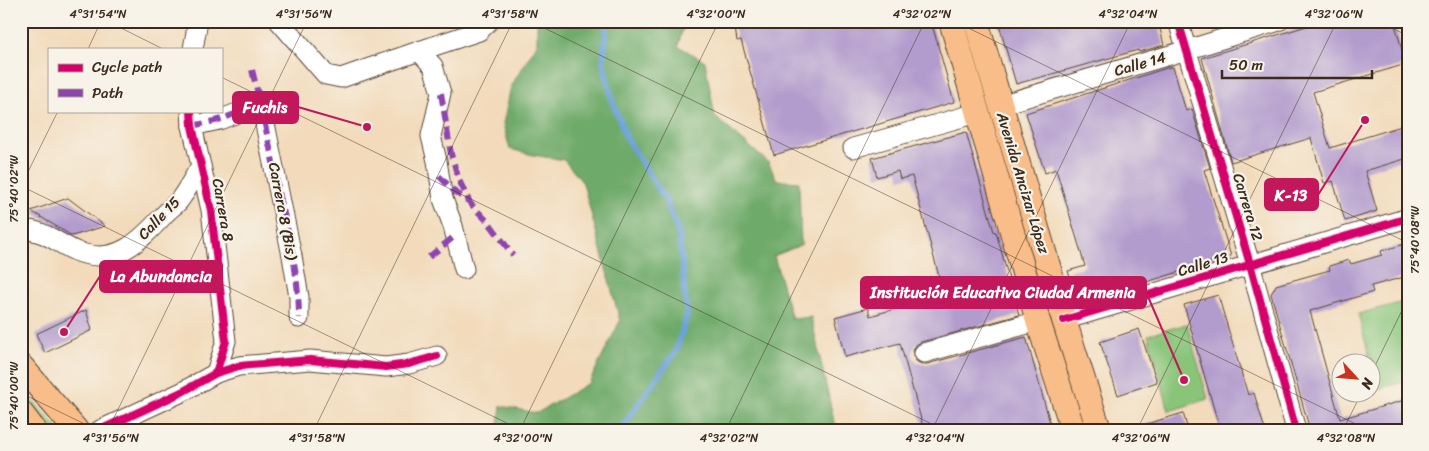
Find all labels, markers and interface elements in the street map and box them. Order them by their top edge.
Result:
text: 4°31'54"N [70,3,127,25]
text: 4°31'56"N [276,3,333,25]
text: 4°31'58"N [482,3,539,25]
text: 4°32'00"N [686,3,746,25]
text: 4°32'02"N [893,3,952,25]
text: 4°32'04"N [1099,3,1158,25]
text: 4°32'06"N [1305,3,1364,25]
street label: Calle 14 [1111,44,1169,84]
legend [48,48,222,112]
scale bar [1222,48,1372,80]
text: 50 m [1229,52,1264,78]
text: Cycle path [92,54,163,80]
text: Path [92,80,123,106]
callout: Fuchis [233,92,298,123]
text: Fuchis [242,93,288,122]
street label: Avenida Ancizar López [989,108,1057,258]
text: 75°40'02"W [3,154,25,223]
street label: Carrera 8 (Bis) [261,160,305,263]
street label: Carrera 12 [1225,170,1271,244]
street label: Carrera 8 [205,176,241,244]
callout: K-13 [1265,179,1318,210]
text: K-13 [1274,181,1308,210]
street label: Calle 15 [131,190,187,246]
text: 75°40'08"W [1404,205,1426,274]
street label: Calle 13 [1174,244,1232,284]
callout: La Abundancia [100,261,222,292]
text: La Abundancia [110,262,213,291]
callout: Institución Educativa Ciudad Armenia [861,277,1146,308]
text: Institución Educativa Ciudad Armenia [869,278,1136,307]
north arrow [1332,354,1382,404]
text: 75°40'00"W [3,361,25,430]
text: N [1354,373,1381,394]
text: 4°31'56"N [83,427,140,449]
text: 4°31'58"N [289,427,346,449]
text: 4°32'00"N [493,427,553,449]
text: 4°32'02"N [700,427,759,449]
text: 4°32'04"N [906,427,965,449]
text: 4°32'06"N [1112,427,1171,449]
text: 4°32'08"N [1317,427,1376,449]

